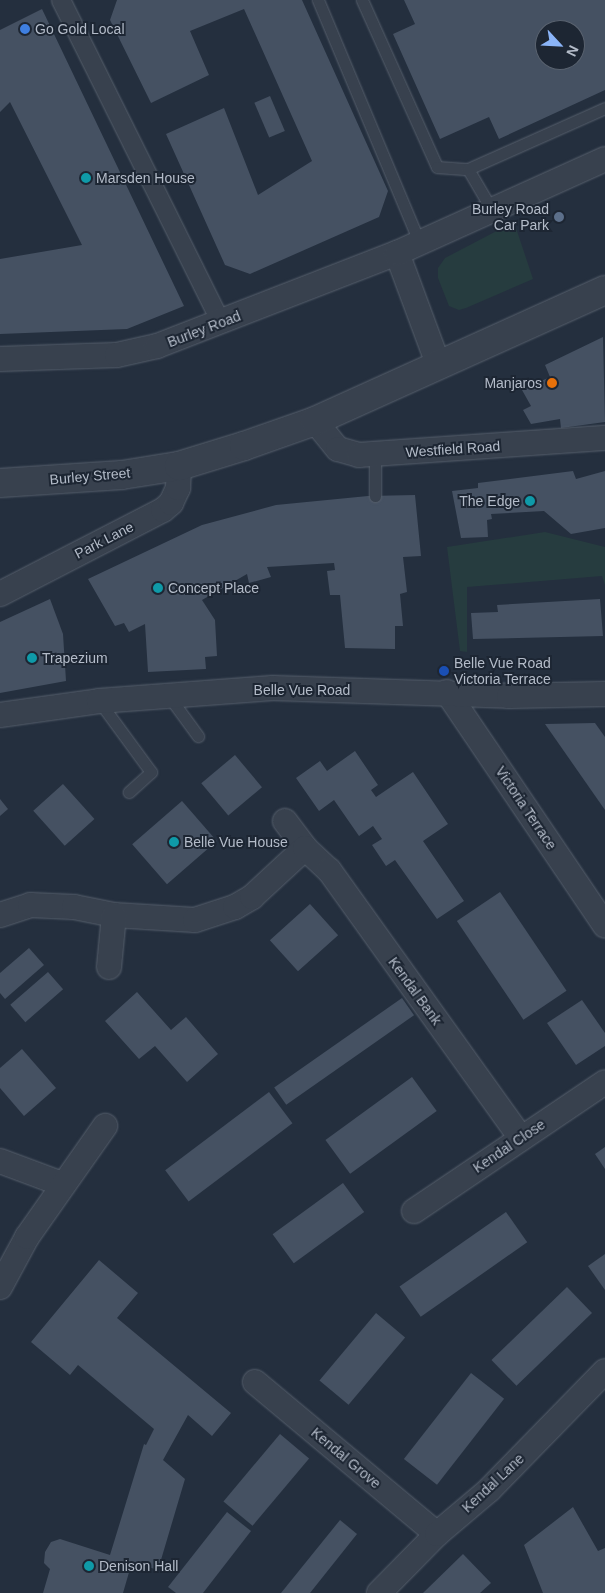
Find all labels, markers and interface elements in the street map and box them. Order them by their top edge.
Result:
north arrow [535,20,585,70]
place label: Go Gold Local [35,21,124,37]
marker: Go Gold Local [19,23,31,35]
text: N [563,43,582,59]
place label: Marsden House [96,170,195,186]
marker: Marsden House [80,172,92,184]
place label: Burley Road Car Park [472,201,549,233]
marker: Burley Road Car Park [553,211,565,223]
street label: Burley Road [165,307,243,351]
place label: Manjaros [484,375,542,391]
marker: Manjaros [546,377,558,389]
street label: Westfield Road [405,437,501,461]
street label: Burley Street [49,464,131,488]
place label: The Edge [459,493,520,509]
marker: The Edge [524,495,536,507]
street label: Park Lane [72,518,136,562]
place label: Concept Place [168,580,259,596]
marker: Concept Place [152,582,164,594]
place label: Trapezium [42,650,108,666]
marker: Trapezium [26,652,38,664]
place label: Belle Vue Road Victoria Terrace [454,655,551,688]
marker: Belle Vue Road Victoria Terrace [438,665,450,677]
street label: Belle Vue Road [254,682,350,698]
street label: Victoria Terrace [492,763,560,853]
place label: Belle Vue House [184,834,288,850]
marker: Belle Vue House [168,836,180,848]
street label: Kendal Bank [385,954,445,1028]
street label: Kendal Close [470,1116,548,1176]
street label: Kendal Grove [308,1424,384,1492]
street label: Kendal Lane [459,1450,527,1516]
place label: Denison Hall [99,1558,178,1574]
marker: Denison Hall [83,1560,95,1572]

